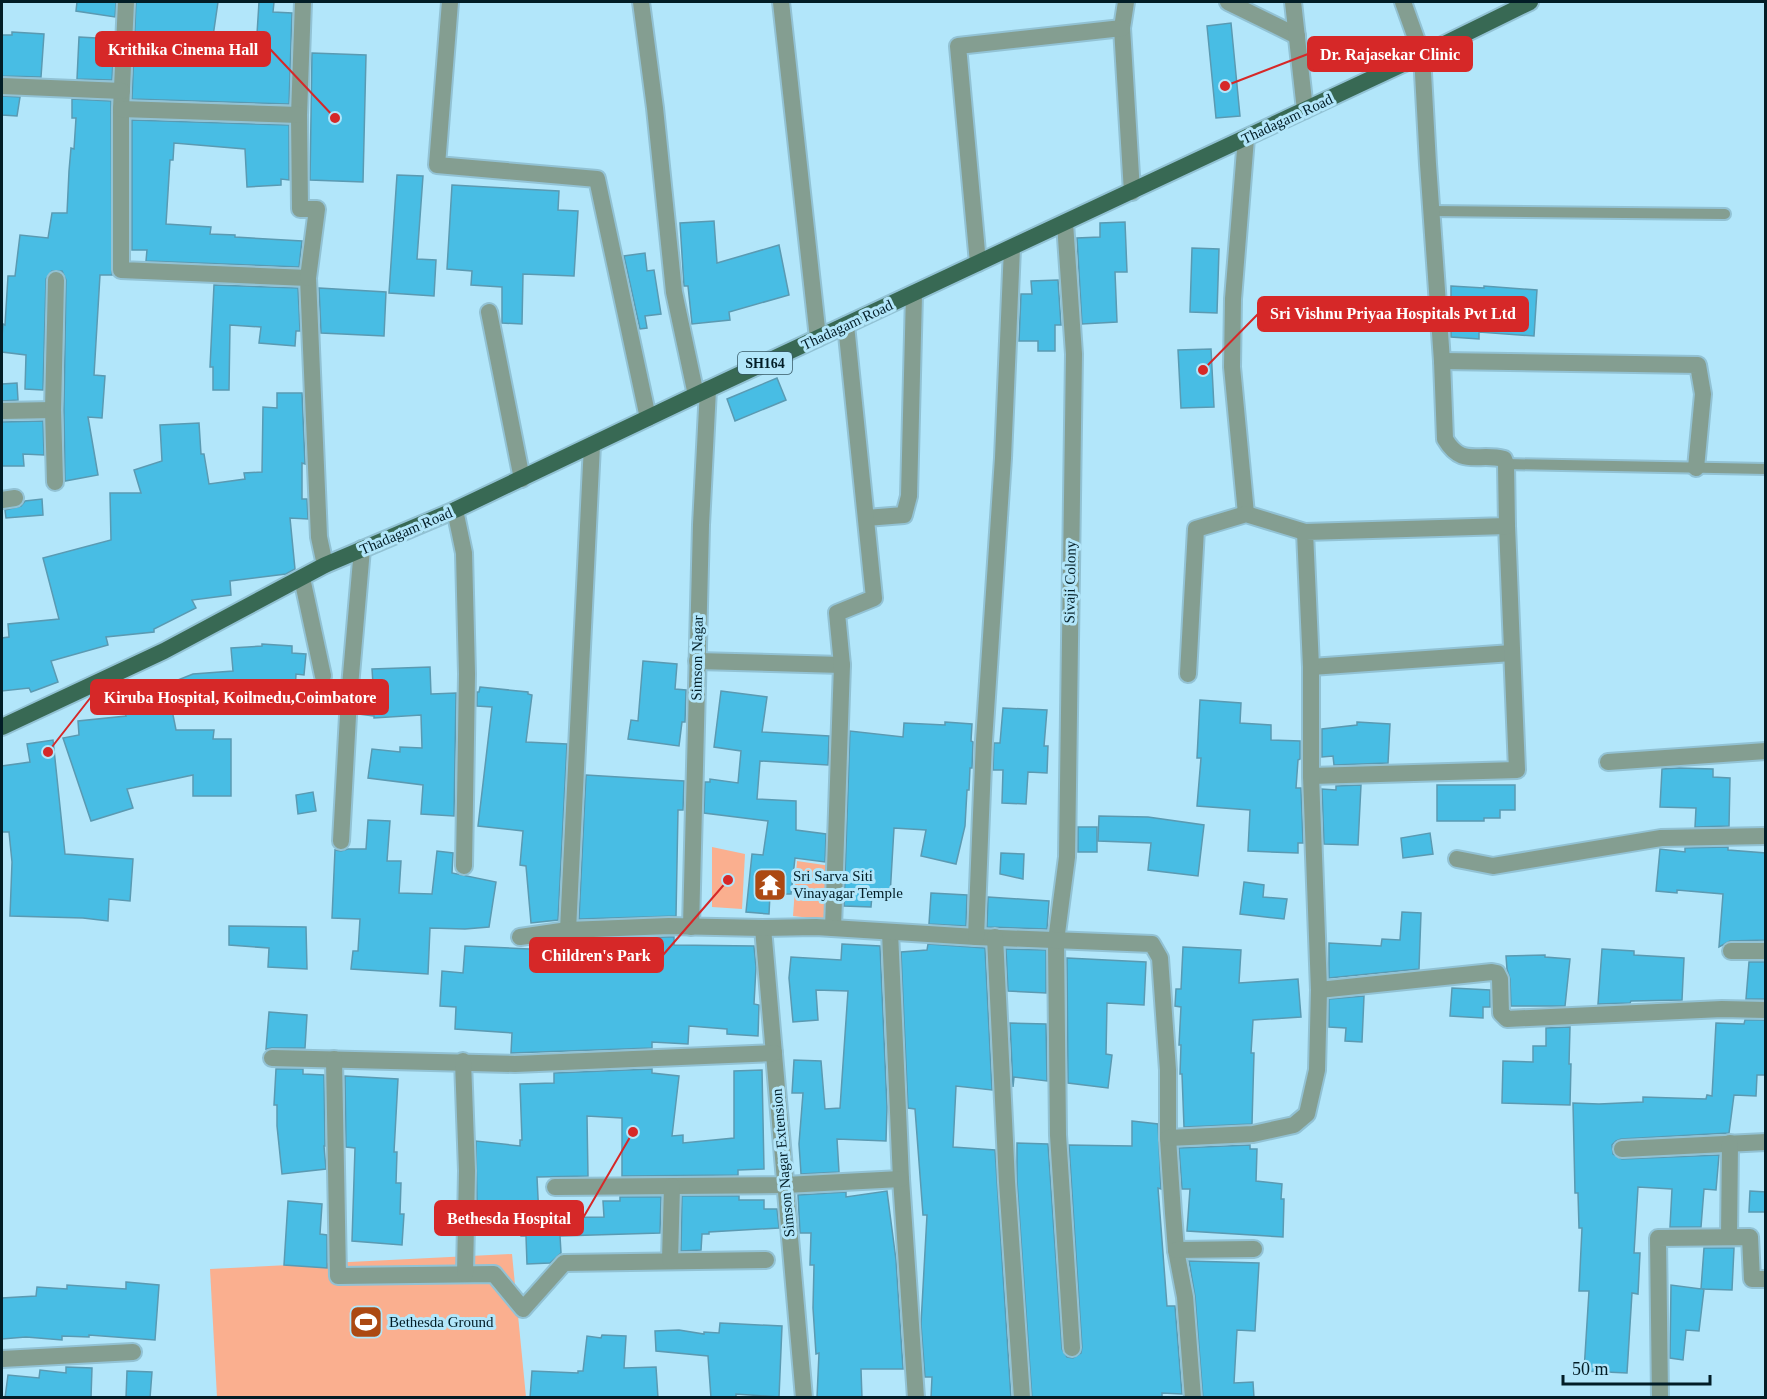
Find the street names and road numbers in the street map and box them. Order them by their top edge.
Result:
street label: Thadagam Road [1239,91,1336,147]
street label: Thadagam Road [799,297,896,353]
road number: SH164 [738,352,792,374]
street label: Thadagam Road [357,504,455,558]
street label: Sivaji Colony [1061,540,1079,624]
street label: Simson Nagar [688,615,706,701]
street label: Simson Nagar Extension [768,1088,797,1238]

